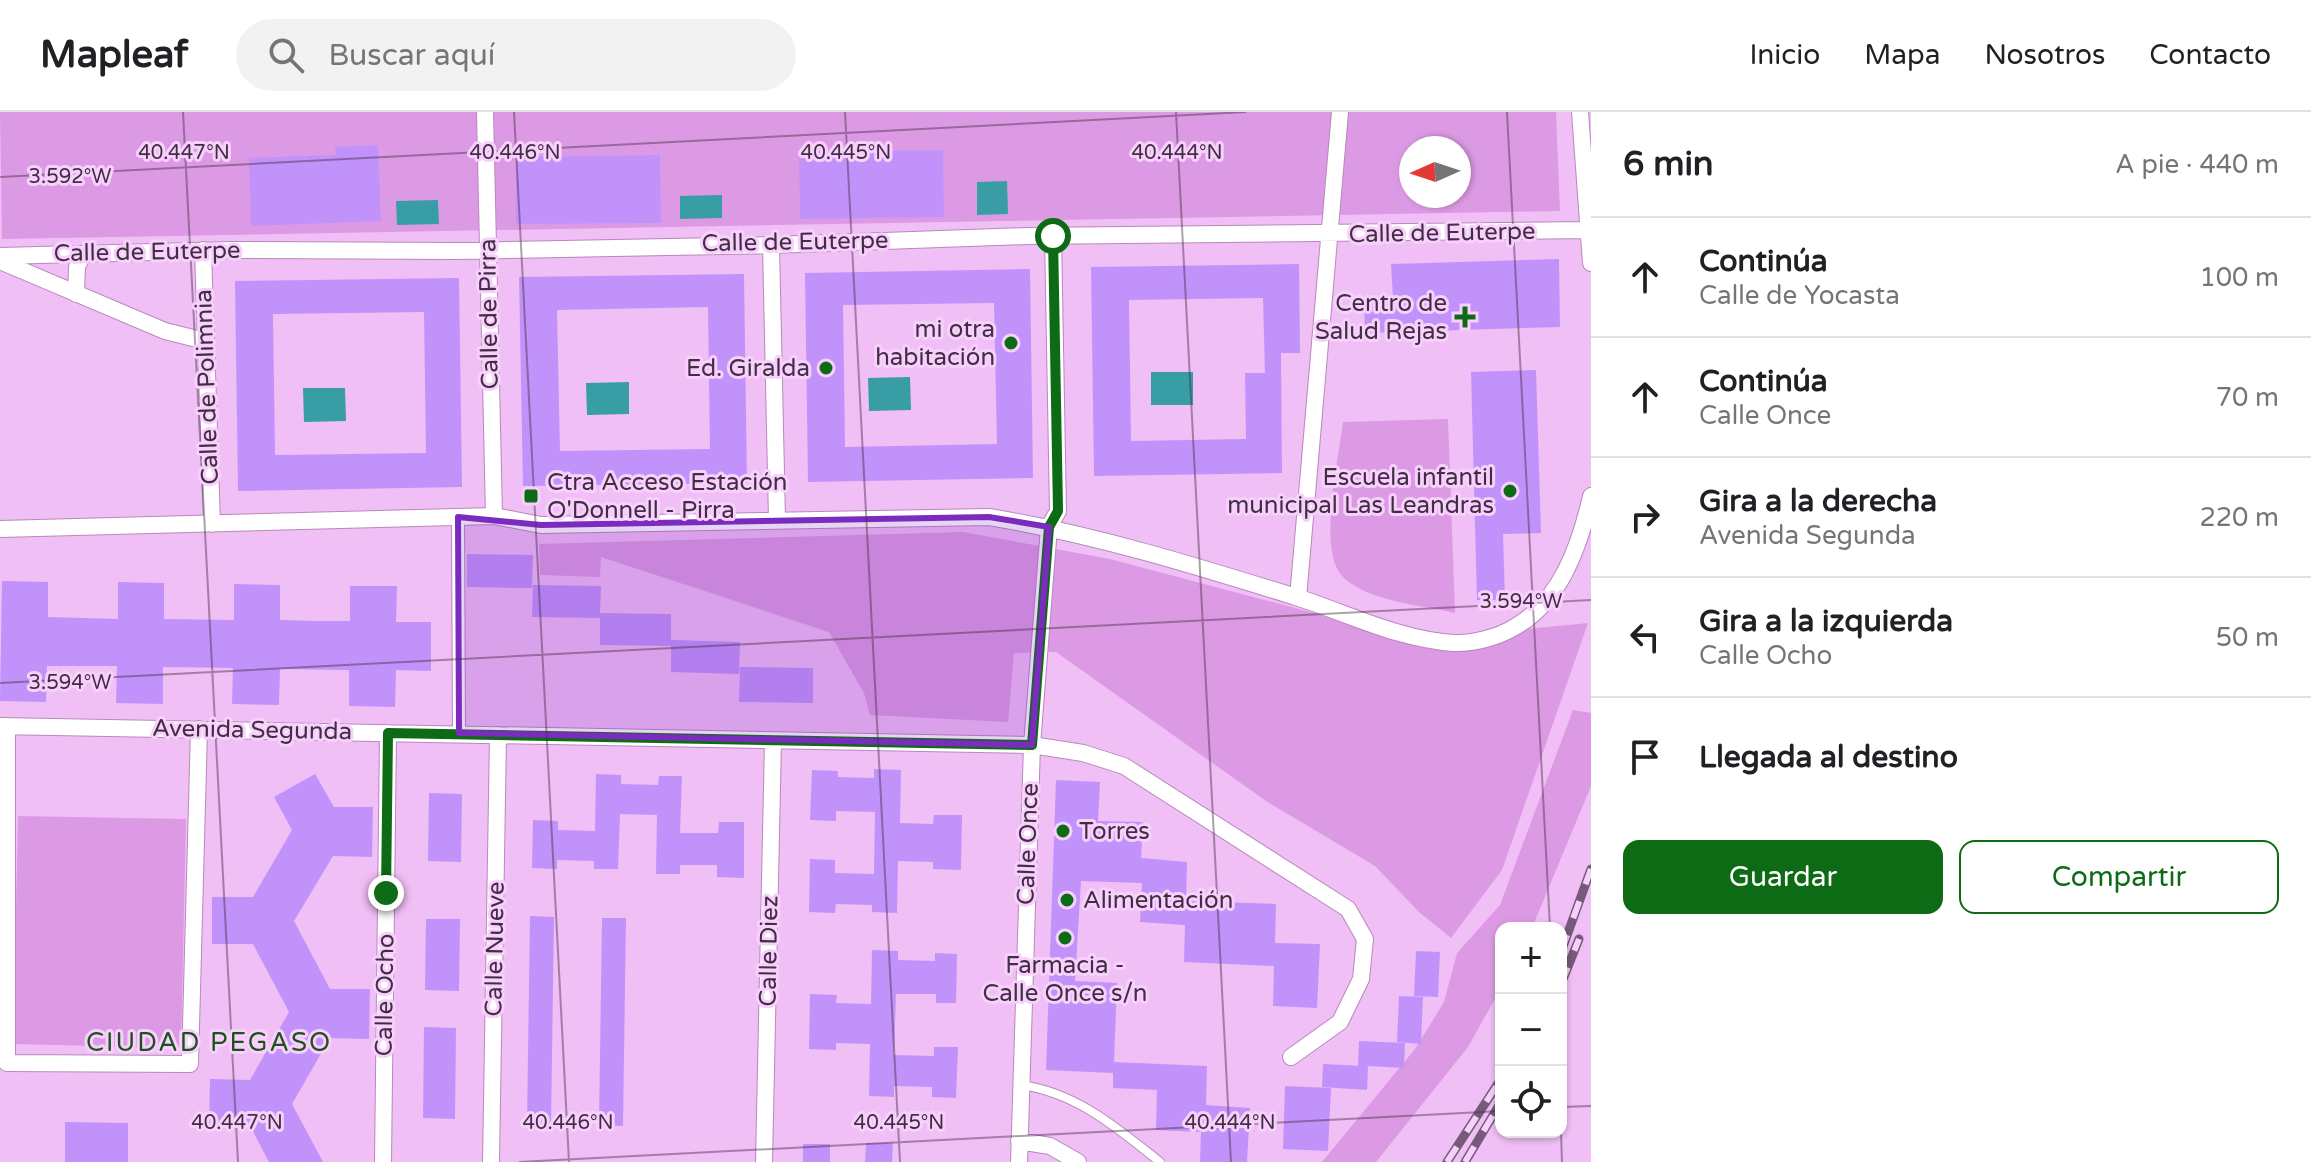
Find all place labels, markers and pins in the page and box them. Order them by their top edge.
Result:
place label: Centro de Salud Rejas [1315,289,1447,346]
marker: Centro de Salud Rejas [1454,306,1476,328]
place label: mi otra habitación [875,315,995,372]
marker: mi otra habitación [1002,334,1020,352]
place label: Ed. Giralda [686,354,810,383]
marker: Ed. Giralda [817,359,835,377]
place label: Escuela infantil municipal Las Leandras [1227,463,1494,520]
place label: Ctra Acceso Estación O'Donnell - Pirra [547,468,787,525]
marker: Escuela infantil municipal Las Leandras [1501,482,1519,500]
marker: Ctra Acceso Estación O'Donnell - Pirra [522,487,540,505]
place label: Torres [1079,817,1150,846]
marker: Torres [1054,822,1072,840]
place label: Alimentación [1083,886,1233,915]
marker: Alimentación [1058,891,1076,909]
marker: Farmacia - Calle Once s/n [1056,929,1074,947]
place label: Farmacia - Calle Once s/n [983,951,1147,1008]

